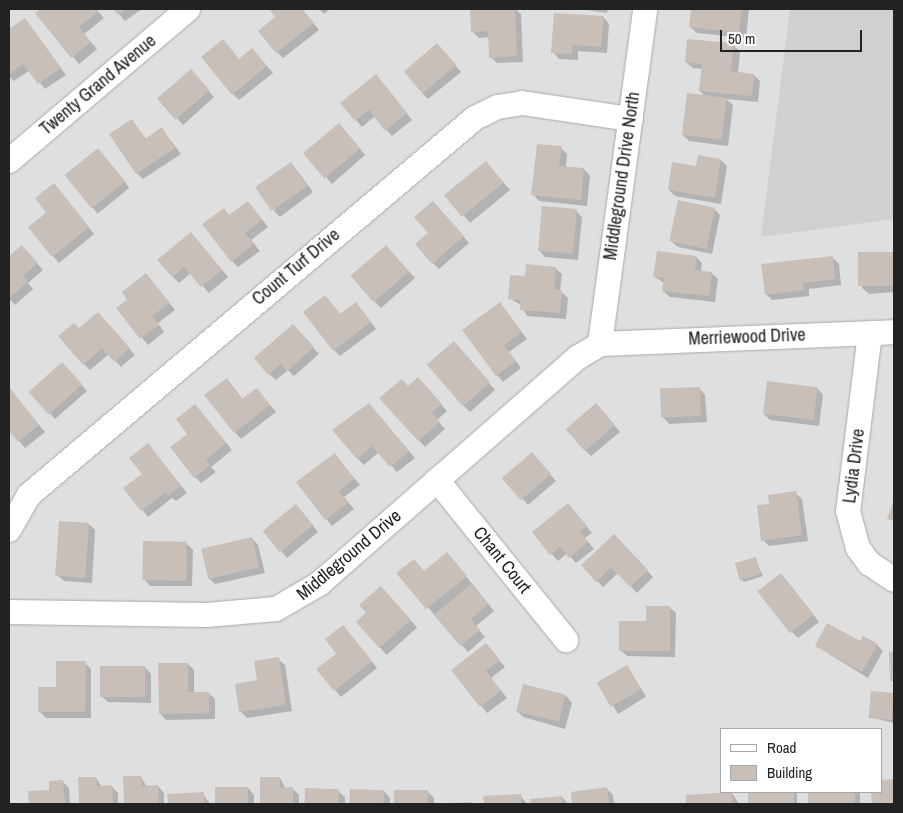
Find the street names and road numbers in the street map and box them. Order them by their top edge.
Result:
street label: Twenty Grand Avenue [35,30,161,140]
street label: Middleground Drive North [599,90,645,262]
street label: Count Turf Drive [248,224,344,310]
street label: Merriewood Drive [688,324,806,350]
street label: Lydia Drive [839,427,869,505]
street label: Middleground Drive [292,505,406,605]
street label: Chant Court [469,522,535,598]

